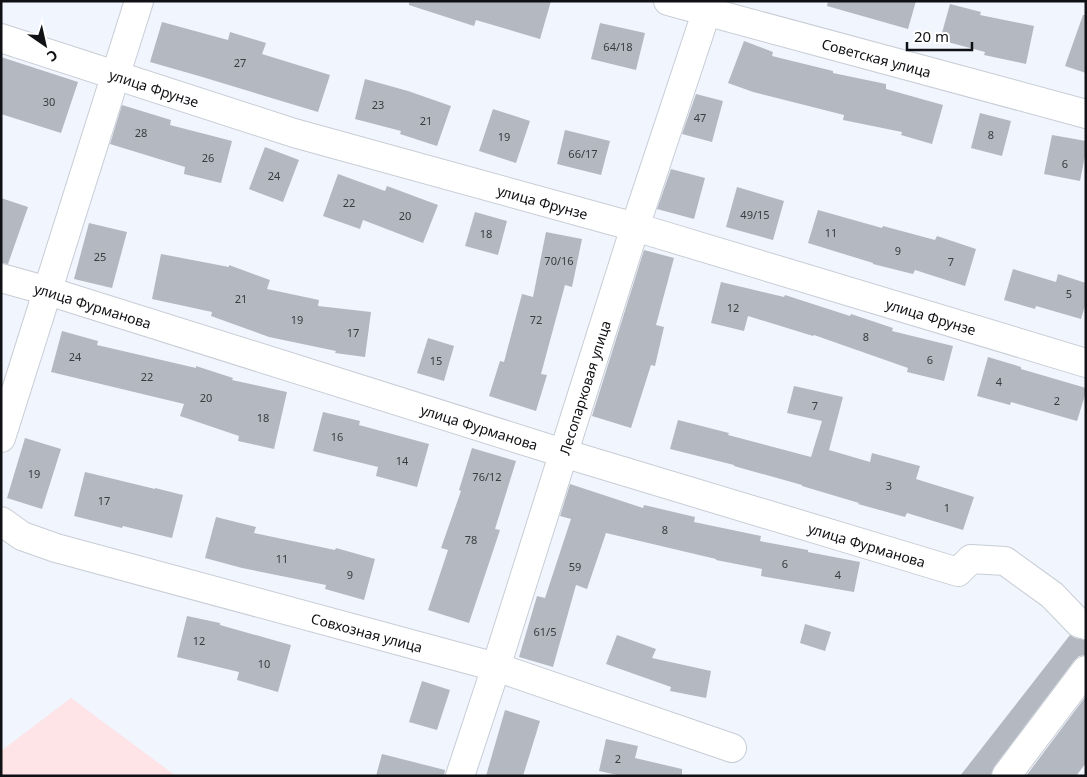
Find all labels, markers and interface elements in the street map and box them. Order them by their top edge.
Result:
north arrow [20,20,70,70]
scale bar [907,20,972,52]
text: 20 m [914,26,949,46]
street label: Советская улица [820,34,933,81]
house number: 64/18 [603,39,633,54]
text: С [43,46,62,67]
house number: 27 [234,55,246,70]
street label: улица Фрунзе [107,64,202,111]
house number: 30 [43,94,55,109]
house number: 23 [372,97,384,112]
house number: 47 [694,110,706,125]
house number: 21 [420,113,432,128]
house number: 28 [135,125,147,140]
house number: 8 [988,127,994,142]
house number: 19 [498,129,510,144]
house number: 66/17 [568,146,598,161]
house number: 26 [202,150,214,165]
house number: 6 [1062,156,1068,171]
house number: 24 [268,168,281,183]
street label: улица Фрунзе [495,180,590,223]
house number: 22 [343,195,355,210]
house number: 49/15 [740,207,770,222]
house number: 20 [399,208,411,223]
house number: 11 [825,225,837,240]
house number: 18 [480,226,492,241]
house number: 9 [895,243,901,258]
house number: 25 [94,249,106,264]
house number: 70/16 [544,253,574,268]
house number: 7 [948,254,954,269]
street label: улица Фурманова [32,278,154,332]
house number: 5 [1066,286,1072,301]
house number: 21 [235,291,247,306]
street label: улица Фрунзе [884,294,979,339]
house number: 12 [727,300,739,315]
house number: 19 [291,312,303,327]
house number: 72 [530,312,542,327]
street label: Лесопарковая улица [554,318,614,457]
house number: 17 [347,325,359,340]
house number: 8 [863,329,869,344]
house number: 24 [69,349,82,364]
house number: 6 [927,352,933,367]
house number: 15 [430,353,442,368]
house number: 22 [141,369,153,384]
house number: 4 [996,374,1003,389]
house number: 20 [200,390,212,405]
house number: 2 [1054,393,1060,408]
house number: 7 [812,398,818,413]
street label: улица Фурманова [419,399,540,454]
house number: 18 [257,410,269,425]
house number: 16 [331,429,343,444]
house number: 14 [396,453,409,468]
house number: 19 [28,466,40,481]
house number: 76/12 [472,469,502,484]
house number: 3 [886,478,892,493]
house number: 17 [98,493,110,508]
house number: 1 [944,500,950,515]
street label: улица Фурманова [806,518,928,571]
house number: 8 [662,522,668,537]
house number: 78 [465,532,477,547]
house number: 11 [276,551,288,566]
house number: 6 [782,556,788,571]
house number: 59 [569,559,581,574]
house number: 9 [347,567,353,582]
house number: 4 [835,567,842,582]
street label: Совхозная улица [309,608,425,656]
house number: 61/5 [534,624,556,639]
house number: 12 [193,633,205,648]
house number: 10 [258,656,270,671]
house number: 2 [615,751,621,766]

